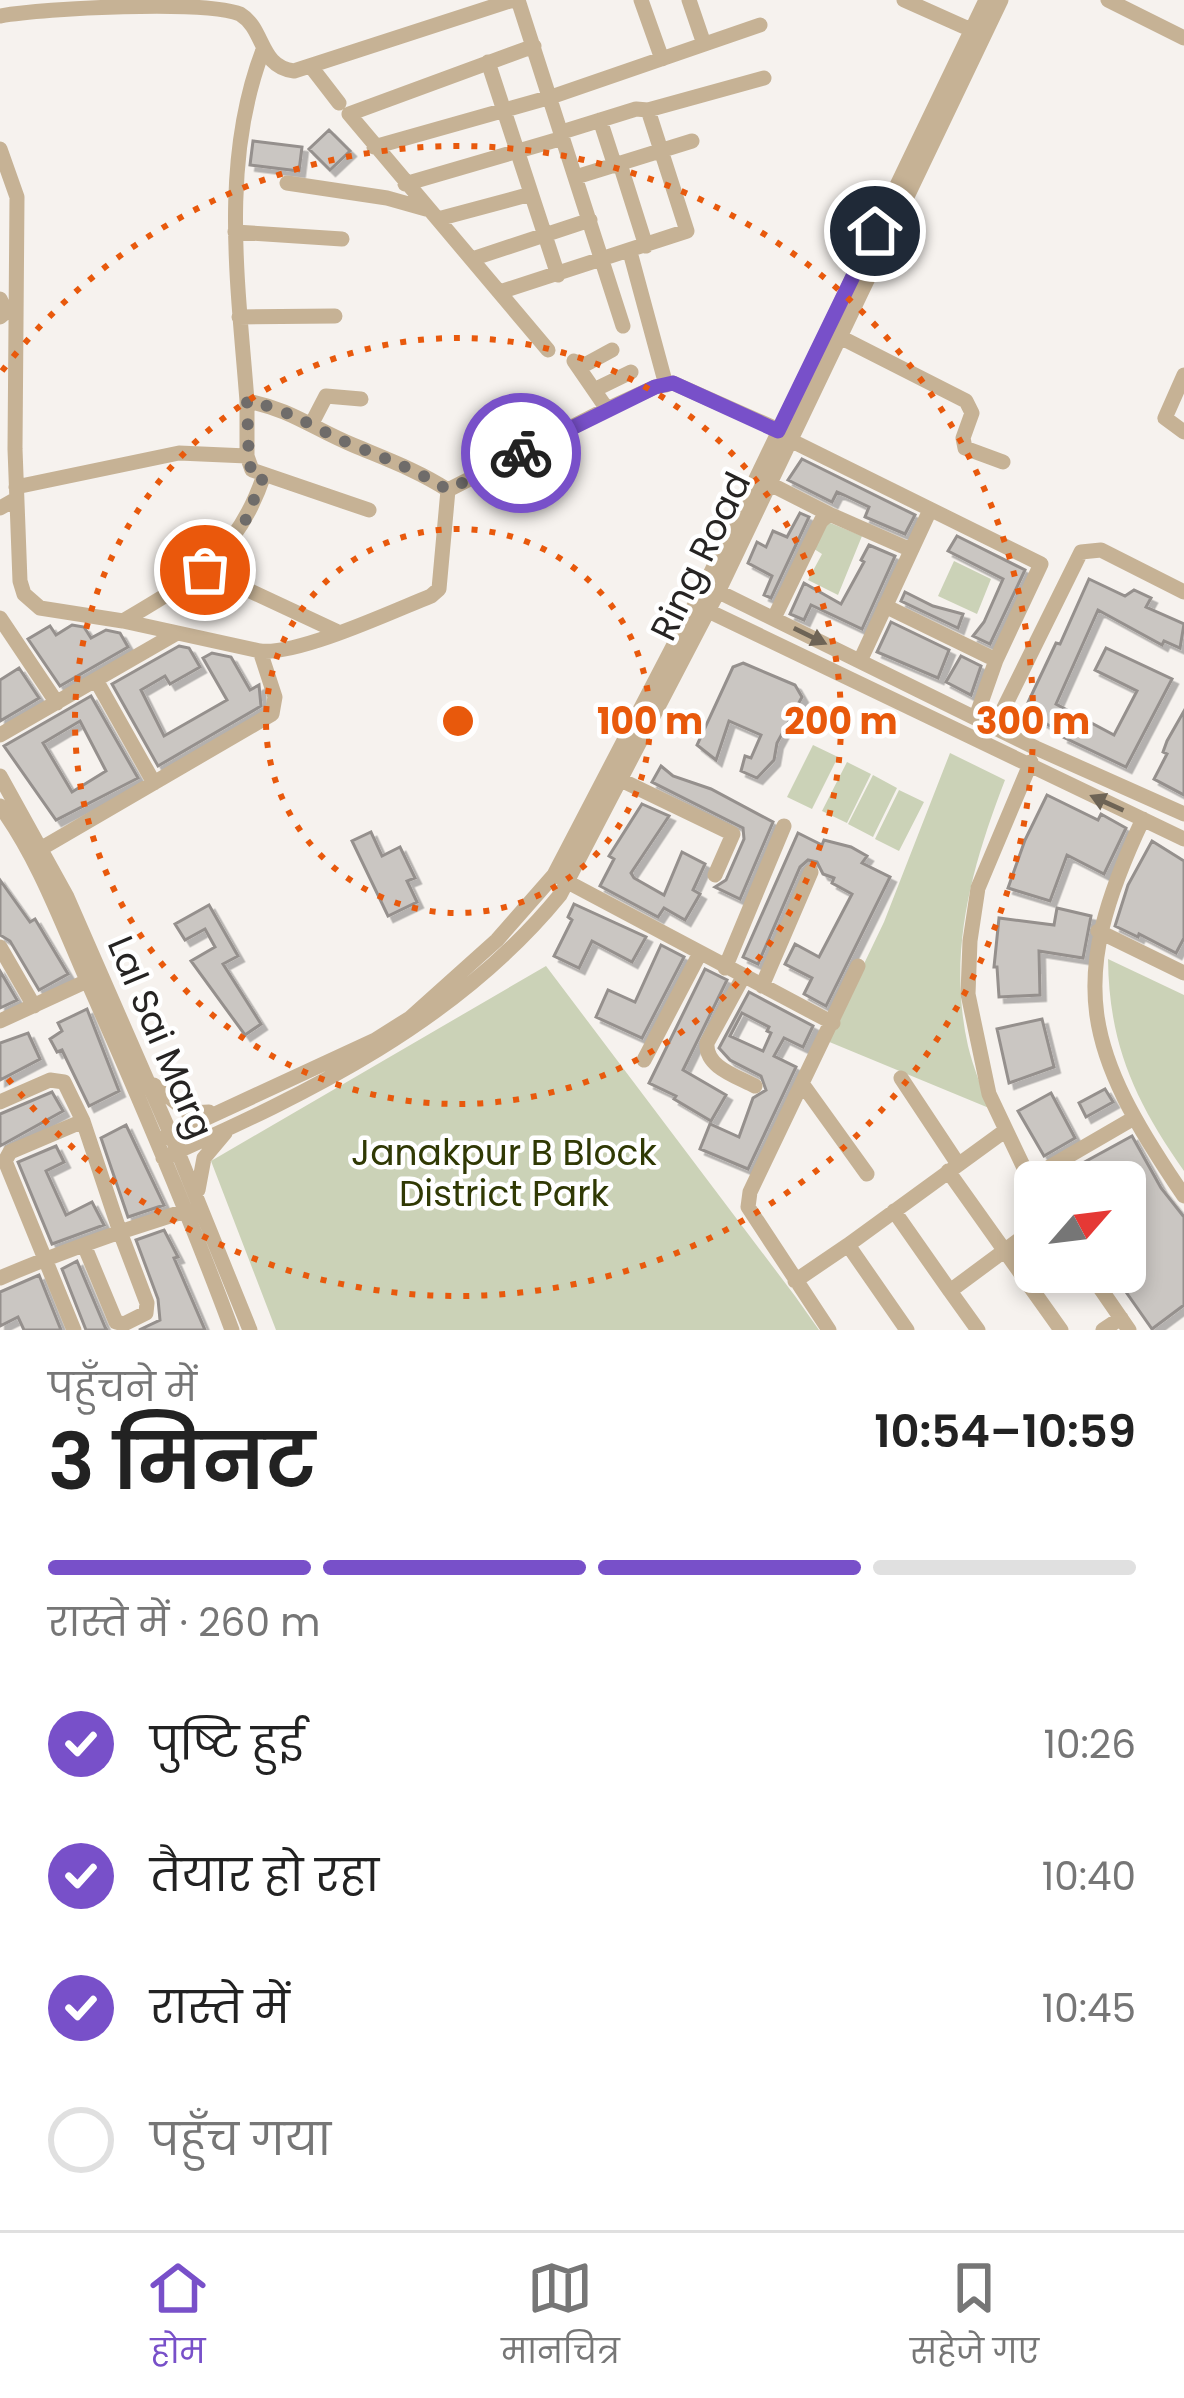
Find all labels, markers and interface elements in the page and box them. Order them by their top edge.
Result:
pin [824,180,926,282]
icon: home [842,198,908,264]
courier [461,393,581,513]
icon: bike [488,420,554,486]
street label: Ring Road [638,464,763,649]
pin [154,519,256,621]
icon: bag [172,537,238,603]
one-way arrow [793,625,827,645]
text: 100 m [597,696,703,747]
text: 200 m [784,696,898,747]
text: 300 m [976,696,1090,747]
centre of rings [437,700,479,742]
one-way arrow [1089,792,1124,812]
street label: Lal Sai Marg [95,928,226,1146]
park label: Janakpur B Block District Park [351,1127,657,1219]
north arrow [1014,1161,1146,1293]
map controls [1014,1161,1146,1293]
text: पहुँचने में [48,1360,197,1415]
text: 10:54–10:59 [874,1400,1136,1463]
text: 3 मिनट [48,1407,315,1516]
text: रास्ते में · 260 m [48,1595,320,1650]
icon: check [48,1711,114,1777]
text: पुष्टि हुई [150,1712,304,1775]
text: 10:26 [1044,1717,1136,1772]
icon: check [48,1843,114,1909]
text: तैयार हो रहा [150,1844,379,1907]
text: 10:40 [1042,1849,1136,1904]
icon: check [48,1975,114,2041]
text: रास्ते में [150,1976,290,2039]
text: 10:45 [1042,1981,1136,2036]
text: पहुँच गया [150,2108,331,2171]
tab: होम [145,2255,211,2377]
tab: मानचित्र [501,2255,620,2377]
tab: सहेजे गए [910,2255,1039,2377]

